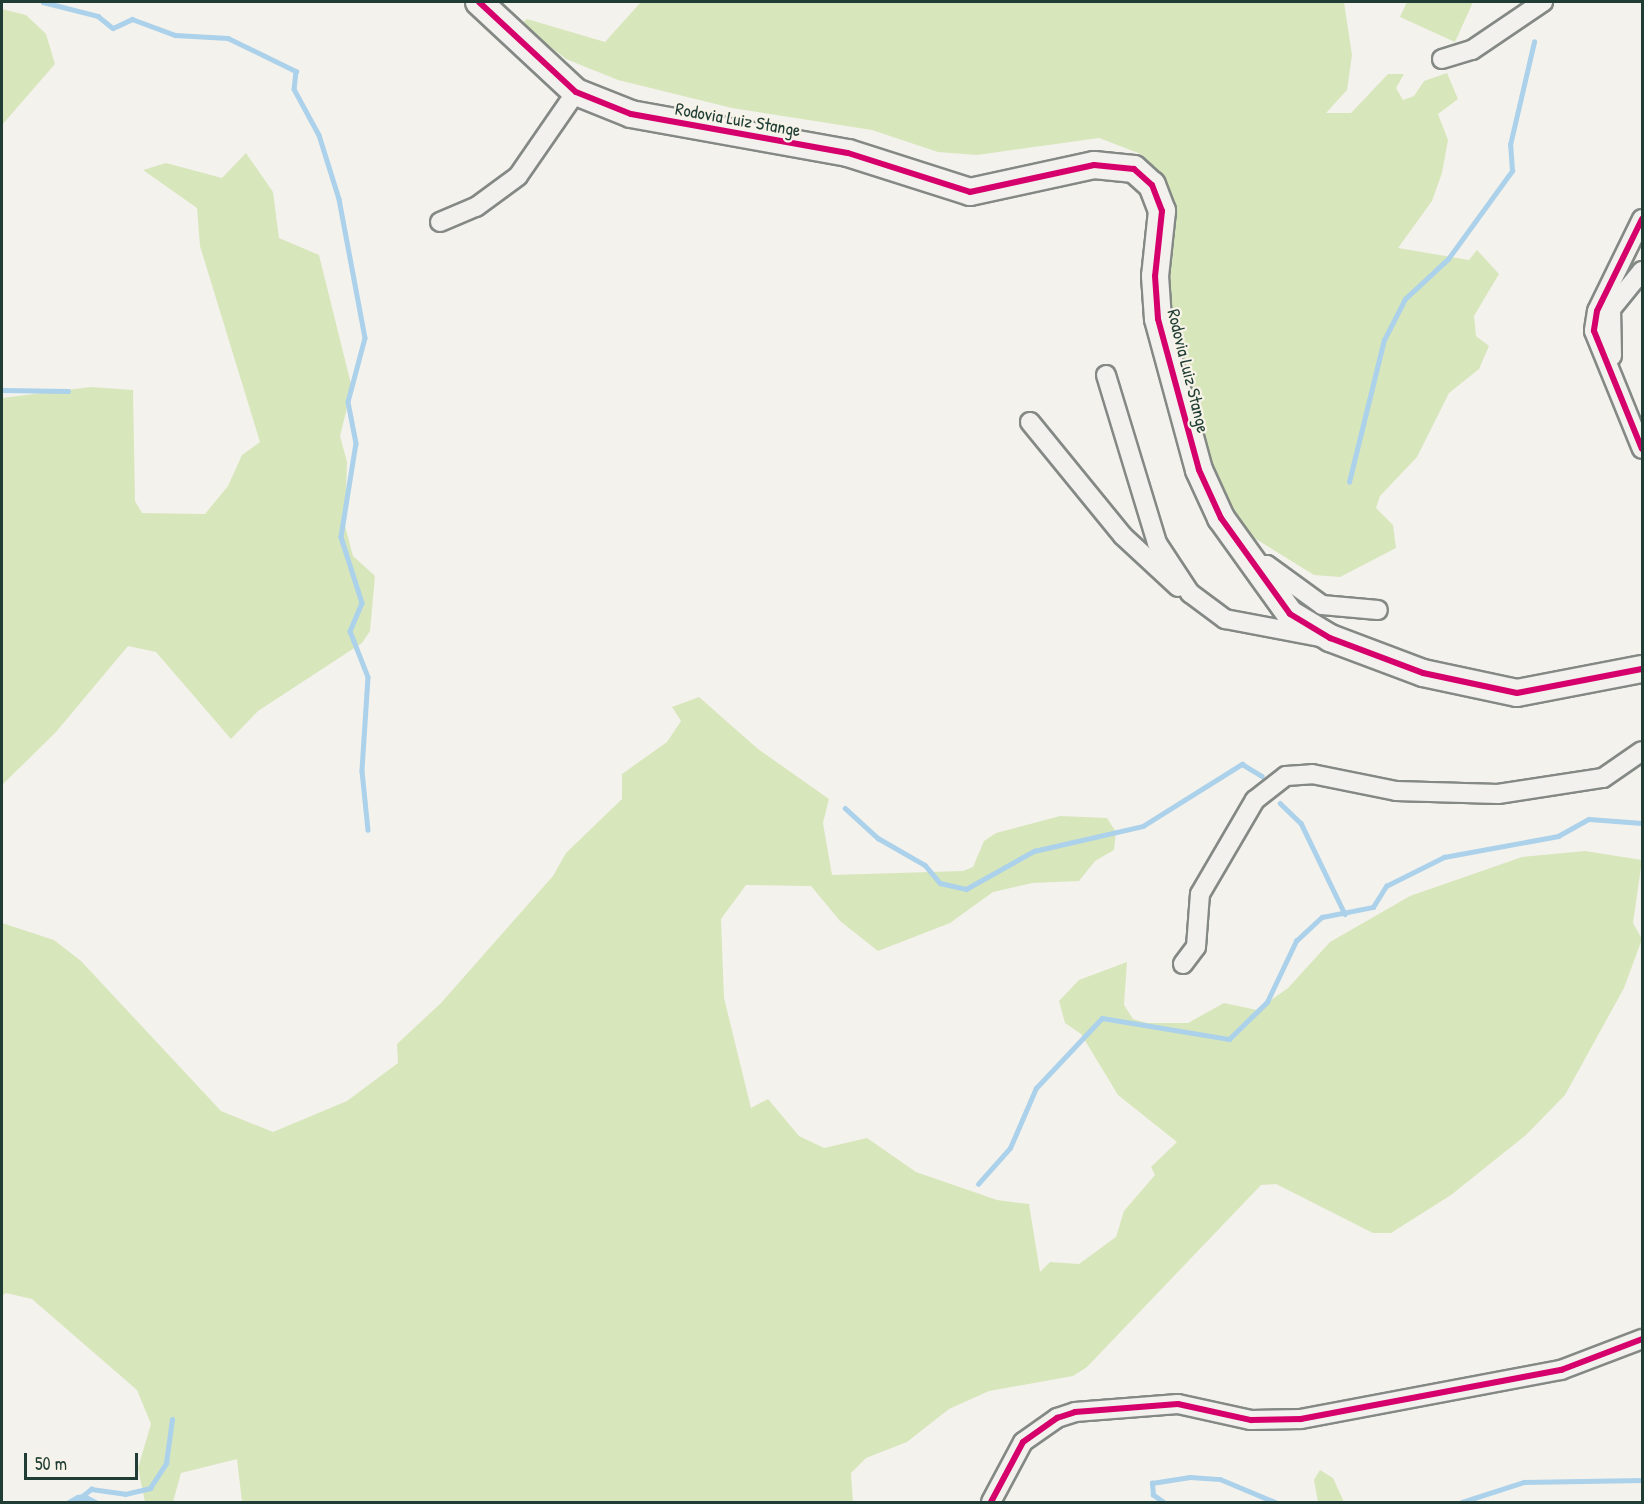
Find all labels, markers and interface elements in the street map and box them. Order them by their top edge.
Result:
street label: Rodovia Luiz Stange [674,98,802,142]
street label: Rodovia Luiz Stange [1162,307,1214,435]
scale bar [27,1441,141,1479]
text: 50 m [35,1451,67,1476]

